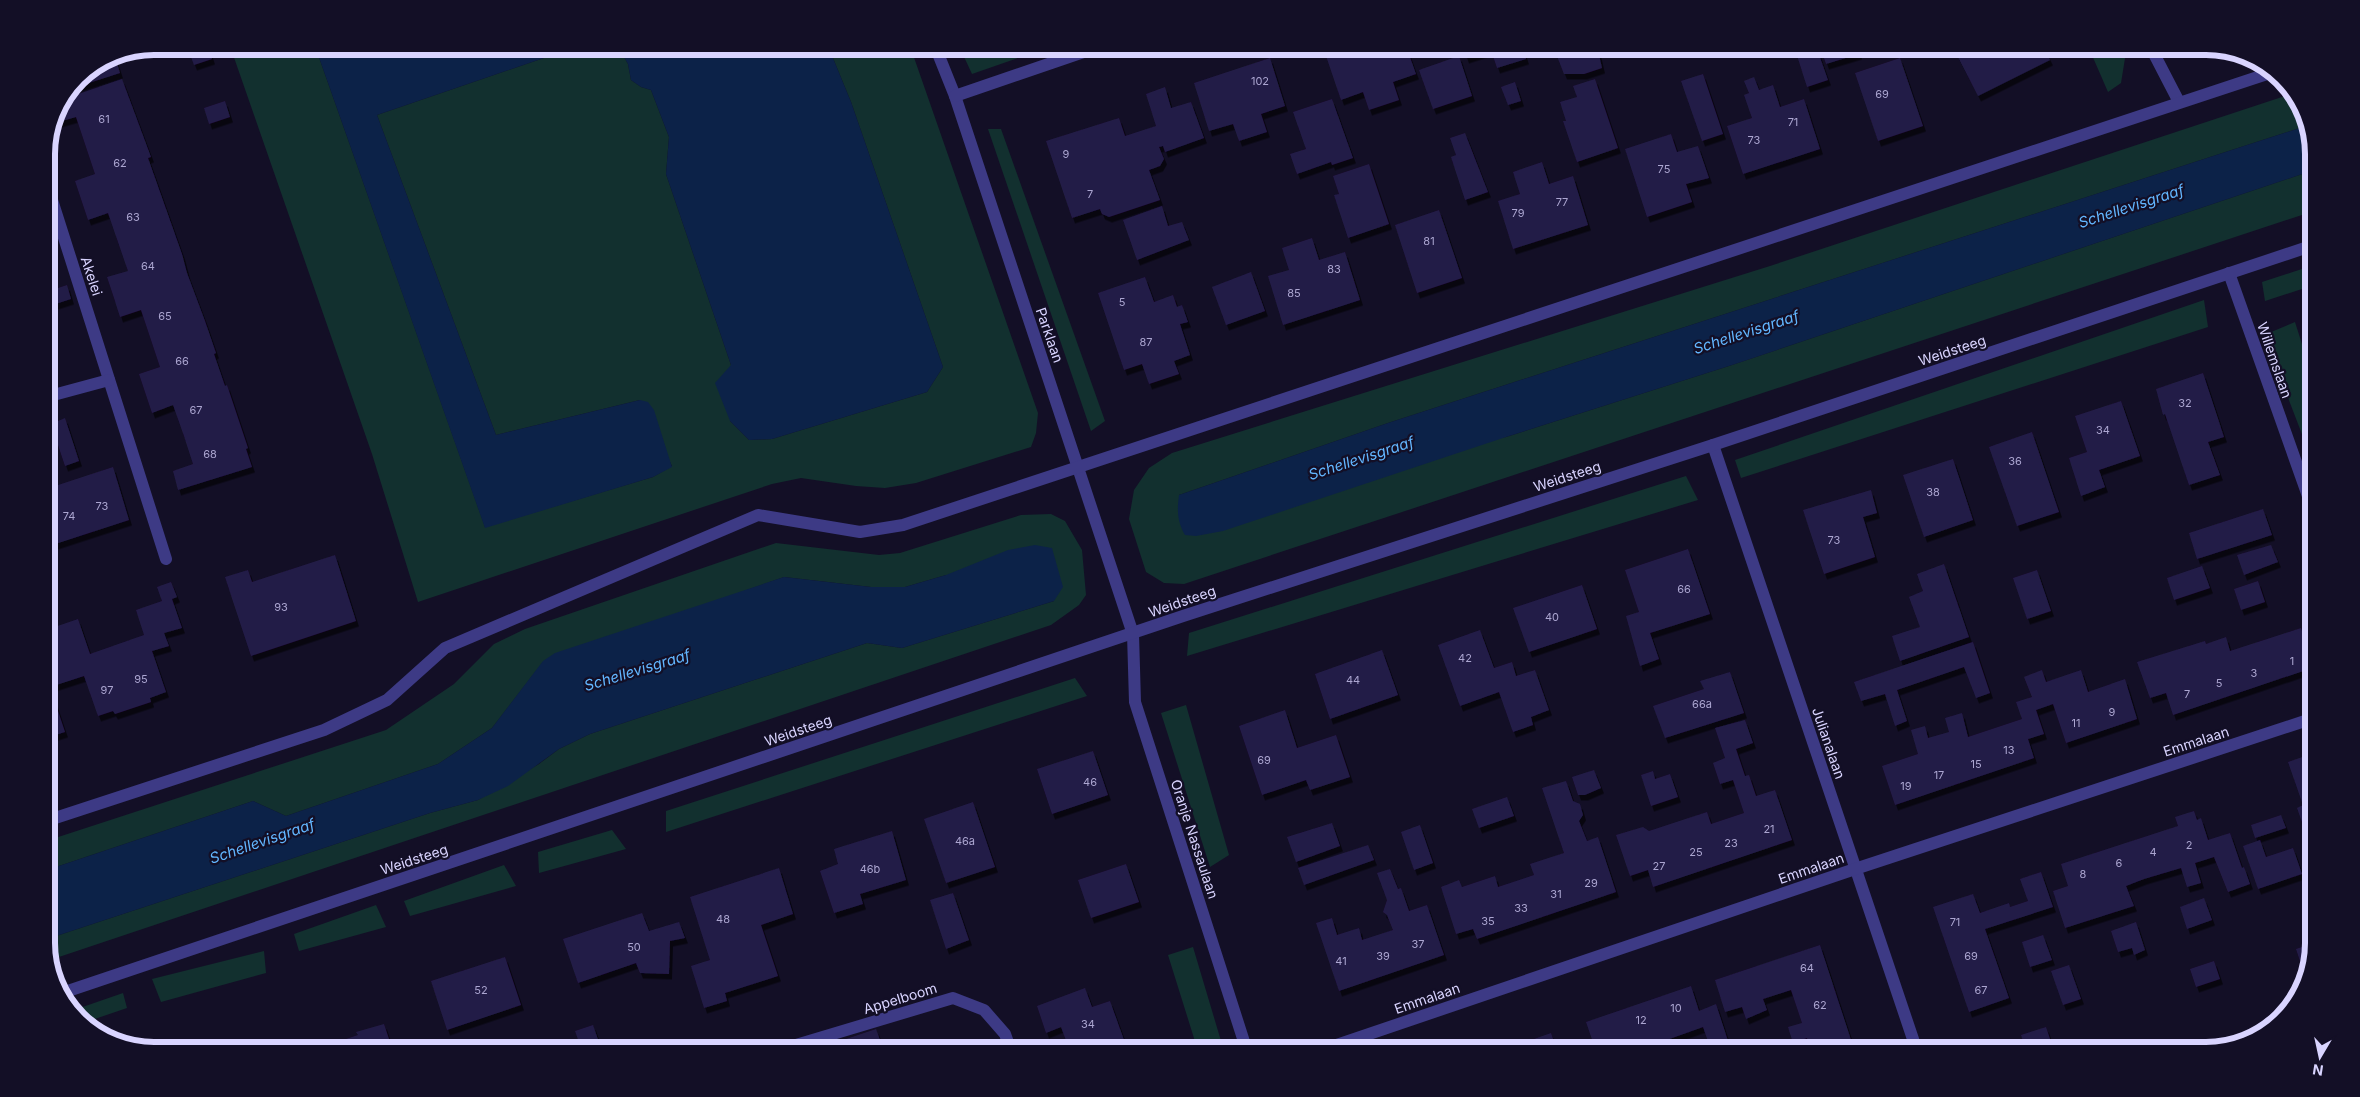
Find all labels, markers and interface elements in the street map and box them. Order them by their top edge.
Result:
house number: 102 [1251,74,1269,88]
house number: 69 [1875,87,1889,101]
house number: 61 [98,112,110,126]
house number: 71 [1788,115,1798,129]
house number: 73 [1748,133,1761,147]
house number: 9 [1063,147,1070,161]
house number: 62 [113,156,127,170]
house number: 75 [1658,162,1671,176]
water label: Schellevisgraaf [2076,180,2188,232]
house number: 7 [1087,187,1093,201]
house number: 77 [1556,195,1568,209]
house number: 79 [1512,206,1525,220]
house number: 63 [126,210,140,224]
house number: 81 [1423,234,1435,248]
street label: Akelei [78,254,106,298]
house number: 64 [141,259,155,273]
house number: 83 [1327,262,1341,276]
house number: 85 [1287,286,1301,300]
house number: 5 [1119,295,1126,309]
street label: Parklaan [1033,305,1067,365]
water label: Schellevisgraaf [1691,306,1803,358]
house number: 65 [158,309,172,323]
street label: Willemslaan [2254,320,2296,400]
street label: Weidsteeg [1916,331,1988,369]
house number: 87 [1139,335,1153,349]
house number: 66 [175,354,189,368]
house number: 32 [2178,396,2192,410]
house number: 67 [189,403,203,417]
house number: 34 [2096,423,2110,437]
water label: Schellevisgraaf [1306,432,1418,484]
house number: 68 [203,447,217,461]
house number: 36 [2008,454,2022,468]
street label: Weidsteeg [1531,457,1603,495]
house number: 38 [1926,485,1940,499]
house number: 73 [96,499,109,513]
house number: 74 [63,509,75,523]
house number: 73 [1828,533,1841,547]
street label: Weidsteeg [1146,582,1218,620]
house number: 66 [1677,582,1691,596]
house number: 93 [274,600,288,614]
house number: 40 [1545,610,1559,624]
water label: Schellevisgraaf [582,644,694,695]
house number: 42 [1458,651,1472,665]
house number: 1 [2290,654,2294,668]
house number: 3 [2251,666,2258,680]
house number: 95 [134,672,148,686]
house number: 44 [1346,673,1360,687]
house number: 5 [2216,676,2223,690]
house number: 97 [101,683,113,697]
house number: 7 [2184,687,2190,701]
house number: 66a [1692,697,1712,711]
street label: Julianalaan [1809,705,1849,781]
house number: 9 [2109,705,2116,719]
street label: Weidsteeg [762,711,834,749]
house number: 11 [2072,716,2080,730]
street label: Emmalaan [2161,722,2231,760]
house number: 13 [2003,743,2015,757]
house number: 69 [1257,753,1271,767]
house number: 15 [1970,757,1982,771]
house number: 17 [1934,768,1944,782]
house number: 46 [1083,775,1097,789]
street label: Oranje Nassaulaan [1168,777,1222,901]
house number: 19 [1900,779,1912,793]
water label: Schellevisgraaf [207,814,318,868]
house number: 21 [1763,822,1775,836]
house number: 46a [955,834,975,848]
house number: 23 [1724,836,1738,850]
house number: 2 [2186,838,2192,852]
street label: Weidsteeg [378,840,450,878]
house number: 25 [1689,845,1703,859]
house number: 4 [2149,845,2157,859]
street label: Emmalaan [1776,849,1846,887]
house number: 6 [2116,856,2123,870]
house number: 27 [1653,859,1665,873]
house number: 46b [860,862,881,876]
house number: 8 [2080,867,2087,881]
house number: 29 [1584,876,1598,890]
house number: 31 [1550,887,1562,901]
house number: 33 [1514,901,1528,915]
house number: 48 [716,912,730,926]
house number: 35 [1481,914,1495,928]
house number: 71 [1950,915,1960,929]
house number: 37 [1411,937,1425,951]
house number: 50 [627,940,641,954]
house number: 39 [1376,949,1390,963]
house number: 69 [1964,949,1978,963]
house number: 41 [1335,954,1347,968]
house number: 64 [1800,961,1814,975]
street label: Appelboom [861,979,939,1017]
street label: Emmalaan [1392,979,1462,1017]
house number: 52 [474,983,488,997]
house number: 67 [1974,983,1988,997]
house number: 62 [1813,998,1827,1012]
house number: 10 [1670,1001,1682,1015]
house number: 12 [1635,1013,1647,1027]
house number: 34 [1081,1017,1095,1031]
north arrow [2295,1032,2345,1082]
text: N [2311,1061,2324,1080]

